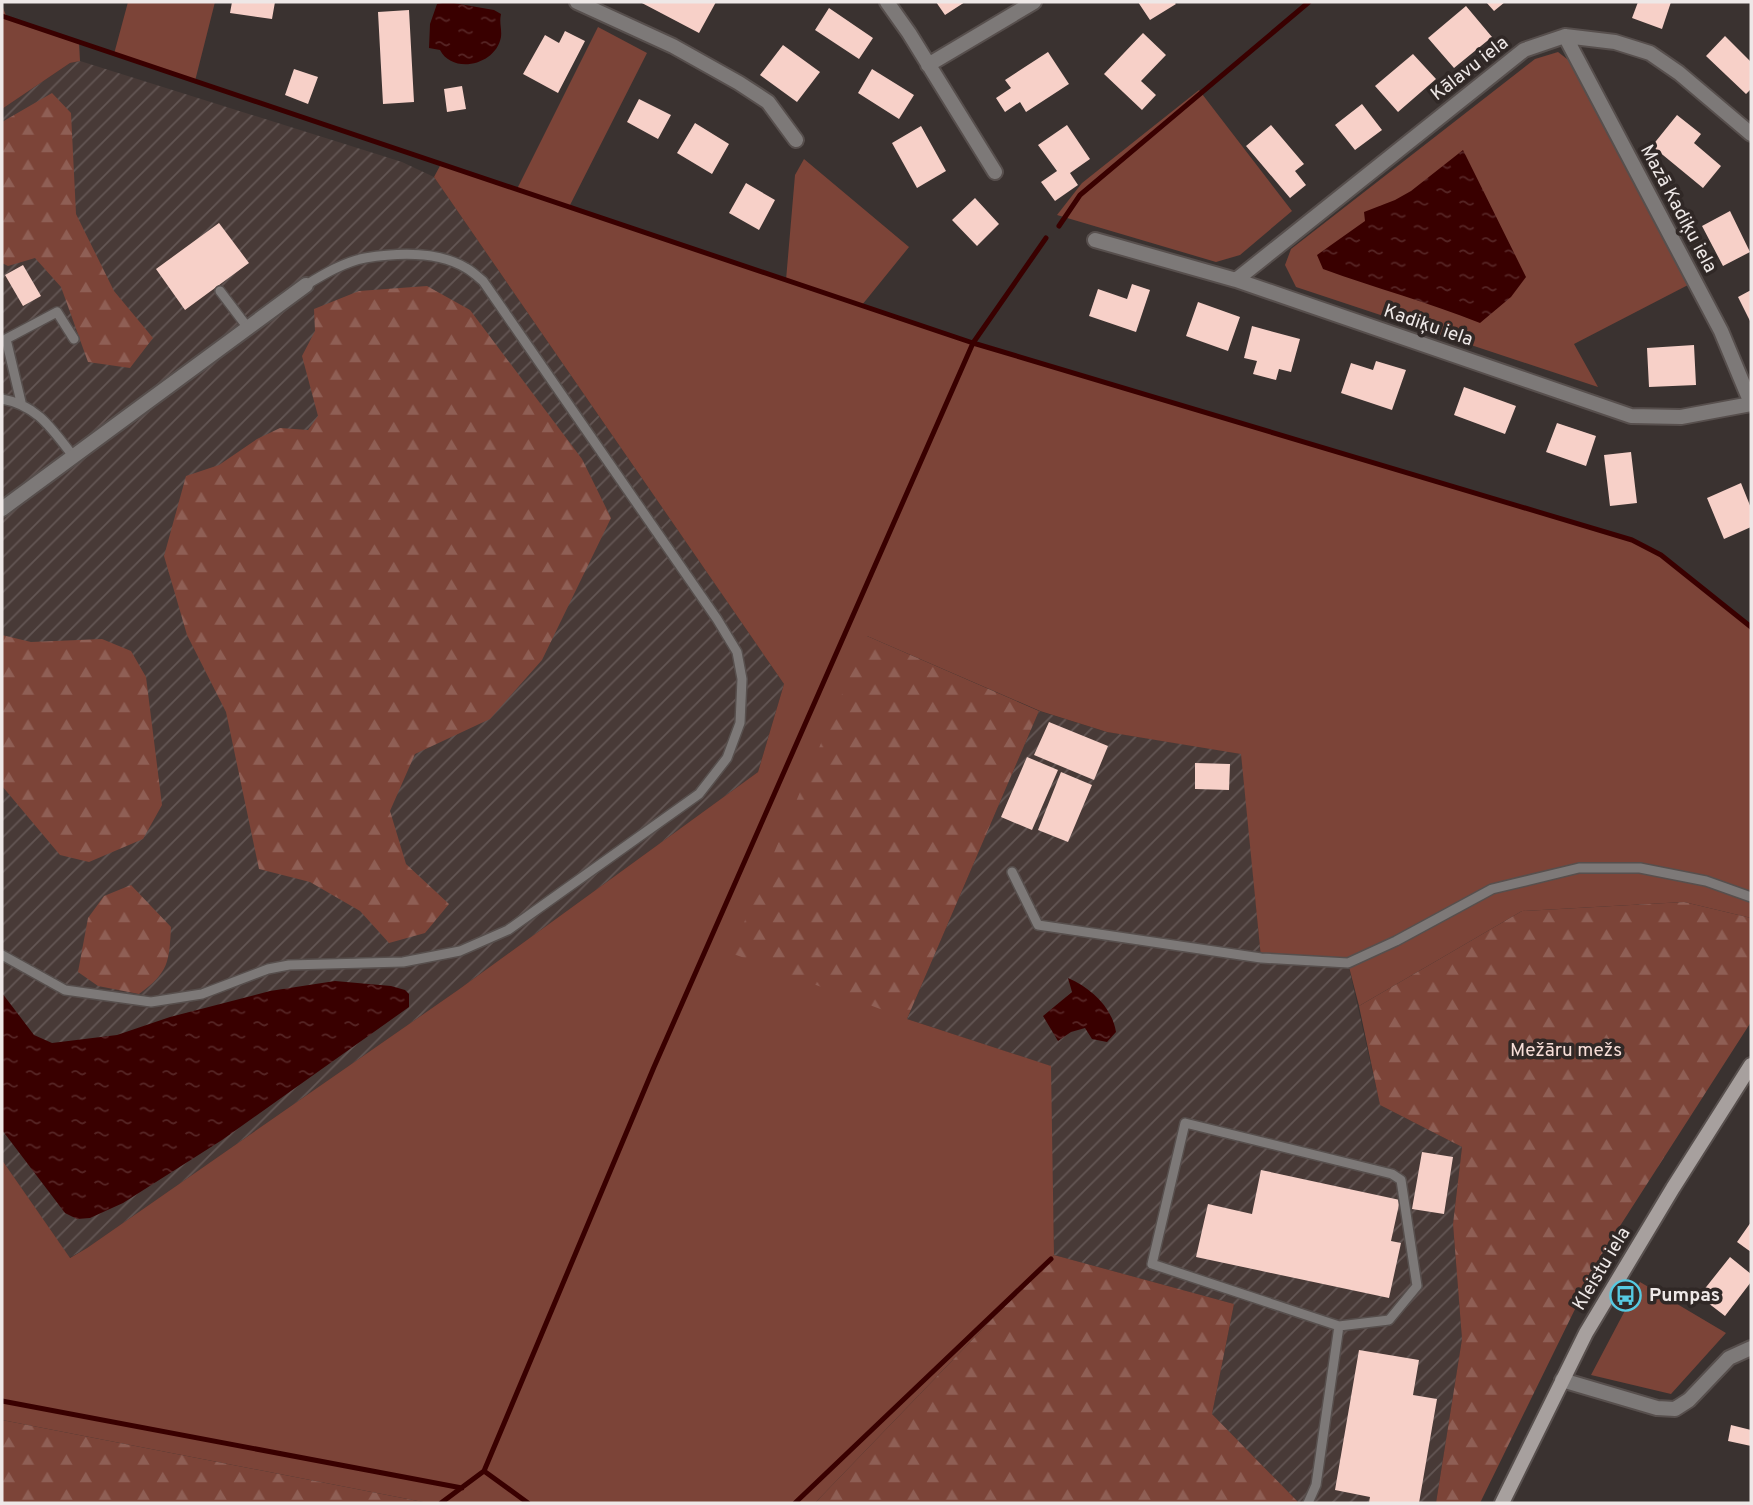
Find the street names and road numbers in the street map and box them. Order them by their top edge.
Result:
street label: Kālavu iela [1426,31,1514,107]
street label: Mazā Kadiķu iela [1634,141,1722,277]
street label: Kadiķu iela [1380,300,1476,352]
street label: Kleistu iela [1568,1223,1636,1315]

